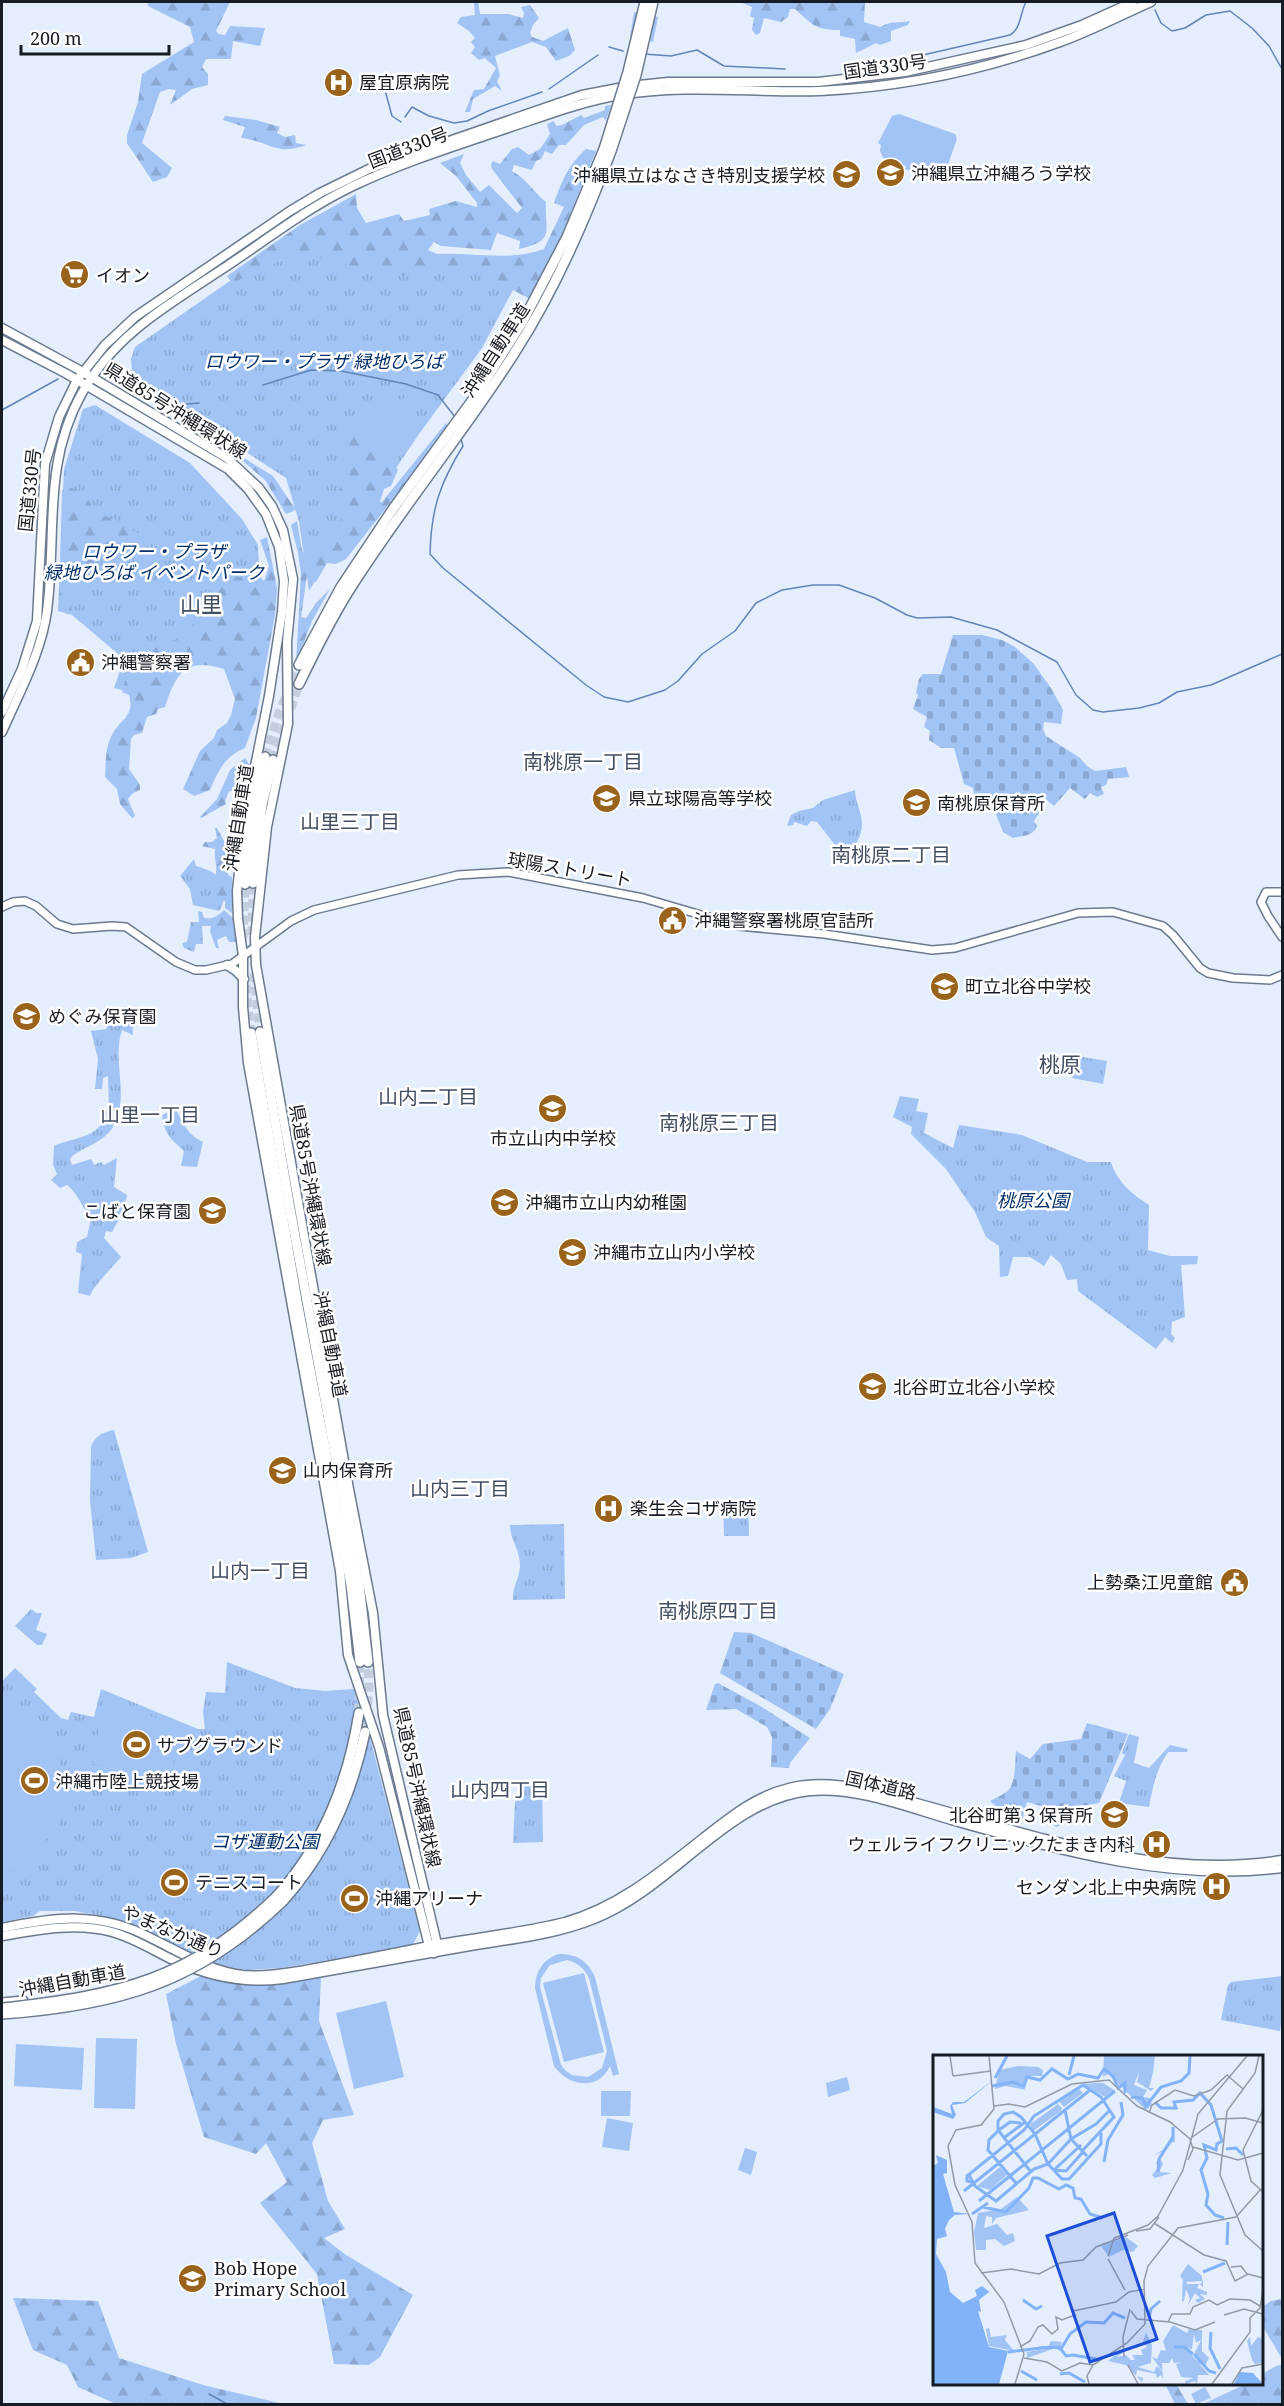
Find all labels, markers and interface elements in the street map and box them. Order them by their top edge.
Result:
scale bar [21,18,170,56]
text: 200 m [30,26,82,50]
street label: 国道330号 [842,48,928,84]
hospital icon: 屋宜原病院 [322,66,354,98]
place label: 屋宜原病院 [359,70,449,94]
street label: 国道330号 [364,121,452,173]
school or university icon: 沖縄県立沖縄ろう学校 [874,157,906,189]
school or university icon: 沖縄県立はなさき特別支援学校 [830,159,862,191]
place label: 沖縄県立沖縄ろう学校 [911,161,1091,185]
place label: 沖縄県立はなさき特別支援学校 [573,163,825,187]
supermarket icon: イオン [59,259,91,291]
place label: イオン [96,263,150,287]
street label: 沖縄自動車道 [456,298,534,402]
park label: ロウワー・プラザ 緑地ひろば [205,349,446,373]
street label: 県道85号沖縄環状線 [100,356,252,464]
street label: 国道330号 [13,447,45,533]
park label: ロウワー・プラザ 緑地ひろば イベントパーク [44,539,265,584]
district label: 山里 [180,590,222,618]
public building icon: 沖縄警察署 [64,646,96,678]
place label: 沖縄警察署 [101,650,191,674]
district label: 南桃原一丁目 [523,748,643,775]
street label: 沖縄自動車道 [218,763,258,873]
school or university icon: 県立球陽高等学校 [591,782,623,814]
place label: 県立球陽高等学校 [628,786,772,810]
school or university icon: 南桃原保育所 [900,787,932,819]
place label: 南桃原保育所 [937,791,1045,815]
district label: 山里三丁目 [300,808,400,835]
district label: 南桃原二丁目 [831,841,951,868]
street label: 球陽ストリート [506,846,634,892]
public building icon: 沖縄警察署桃原官詰所 [657,904,689,936]
place label: 沖縄警察署桃原官詰所 [694,908,874,932]
school or university icon: 町立北谷中学校 [928,970,960,1002]
place label: 町立北谷中学校 [965,974,1091,998]
school or university icon: めぐみ保育園 [11,1000,43,1032]
place label: めぐみ保育園 [48,1004,157,1028]
district label: 桃原 [1039,1050,1081,1078]
district label: 山内二丁目 [378,1083,478,1110]
school or university icon: 市立山内中学校 [537,1093,569,1125]
district label: 山里一丁目 [100,1101,200,1128]
street label: 県道85号沖縄環状線 [285,1102,337,1268]
district label: 南桃原三丁目 [659,1109,779,1136]
place label: 市立山内中学校 [490,1126,616,1150]
school or university icon: 沖縄市立山内幼稚園 [488,1186,520,1218]
park label: 桃原公園 [997,1188,1072,1212]
place label: 沖縄市立山内幼稚園 [525,1190,687,1214]
school or university icon: こばと保育園 [196,1195,228,1227]
place label: こばと保育園 [83,1199,191,1223]
school or university icon: 沖縄市立山内小学校 [556,1236,588,1268]
place label: 沖縄市立山内小学校 [593,1240,755,1264]
street label: 沖縄自動車道 [309,1289,353,1399]
school or university icon: 北谷町立北谷小学校 [856,1371,888,1403]
place label: 北谷町立北谷小学校 [893,1375,1055,1399]
school or university icon: 山内保育所 [266,1454,298,1486]
place label: 山内保育所 [303,1458,393,1482]
district label: 山内三丁目 [410,1475,510,1502]
hospital icon: 楽生会コザ病院 [593,1492,625,1524]
place label: 楽生会コザ病院 [630,1496,756,1520]
district label: 山内一丁目 [210,1557,310,1584]
public building icon: 上勢桑江児童館 [1218,1566,1250,1598]
place label: 上勢桑江児童館 [1087,1570,1213,1594]
district label: 南桃原四丁目 [658,1597,778,1624]
street label: 県道85号沖縄環状線 [389,1704,447,1870]
sports icon: サブグラウンド [120,1729,152,1761]
place label: サブグラウンド [157,1733,283,1757]
sports icon: 沖縄市陸上競技場 [18,1765,50,1797]
street label: 国体道路 [843,1765,919,1805]
place label: 沖縄市陸上競技場 [55,1769,199,1793]
district label: 山内四丁目 [450,1776,550,1803]
school or university icon: 北谷町第３保育所 [1098,1799,1130,1831]
place label: 北谷町第３保育所 [949,1803,1093,1827]
hospital icon: ウェルライフクリニックたまき内科 [1140,1828,1172,1860]
park label: コザ運動公園 [211,1829,322,1853]
place label: ウェルライフクリニックたまき内科 [848,1832,1135,1856]
sports icon: テニスコート [158,1866,190,1898]
place label: テニスコート [195,1870,303,1894]
hospital icon: センダン北上中央病院 [1201,1871,1233,1903]
place label: センダン北上中央病院 [1016,1875,1196,1899]
sports icon: 沖縄アリーナ [338,1882,370,1914]
place label: 沖縄アリーナ [375,1886,483,1910]
street label: やまなか通り [119,1899,227,1963]
street label: 沖縄自動車道 [17,1959,127,2001]
inset map [933,2055,1263,2385]
place label: Bob Hope Primary School [214,2256,346,2301]
school or university icon: Bob Hope Primary School [177,2262,209,2294]

